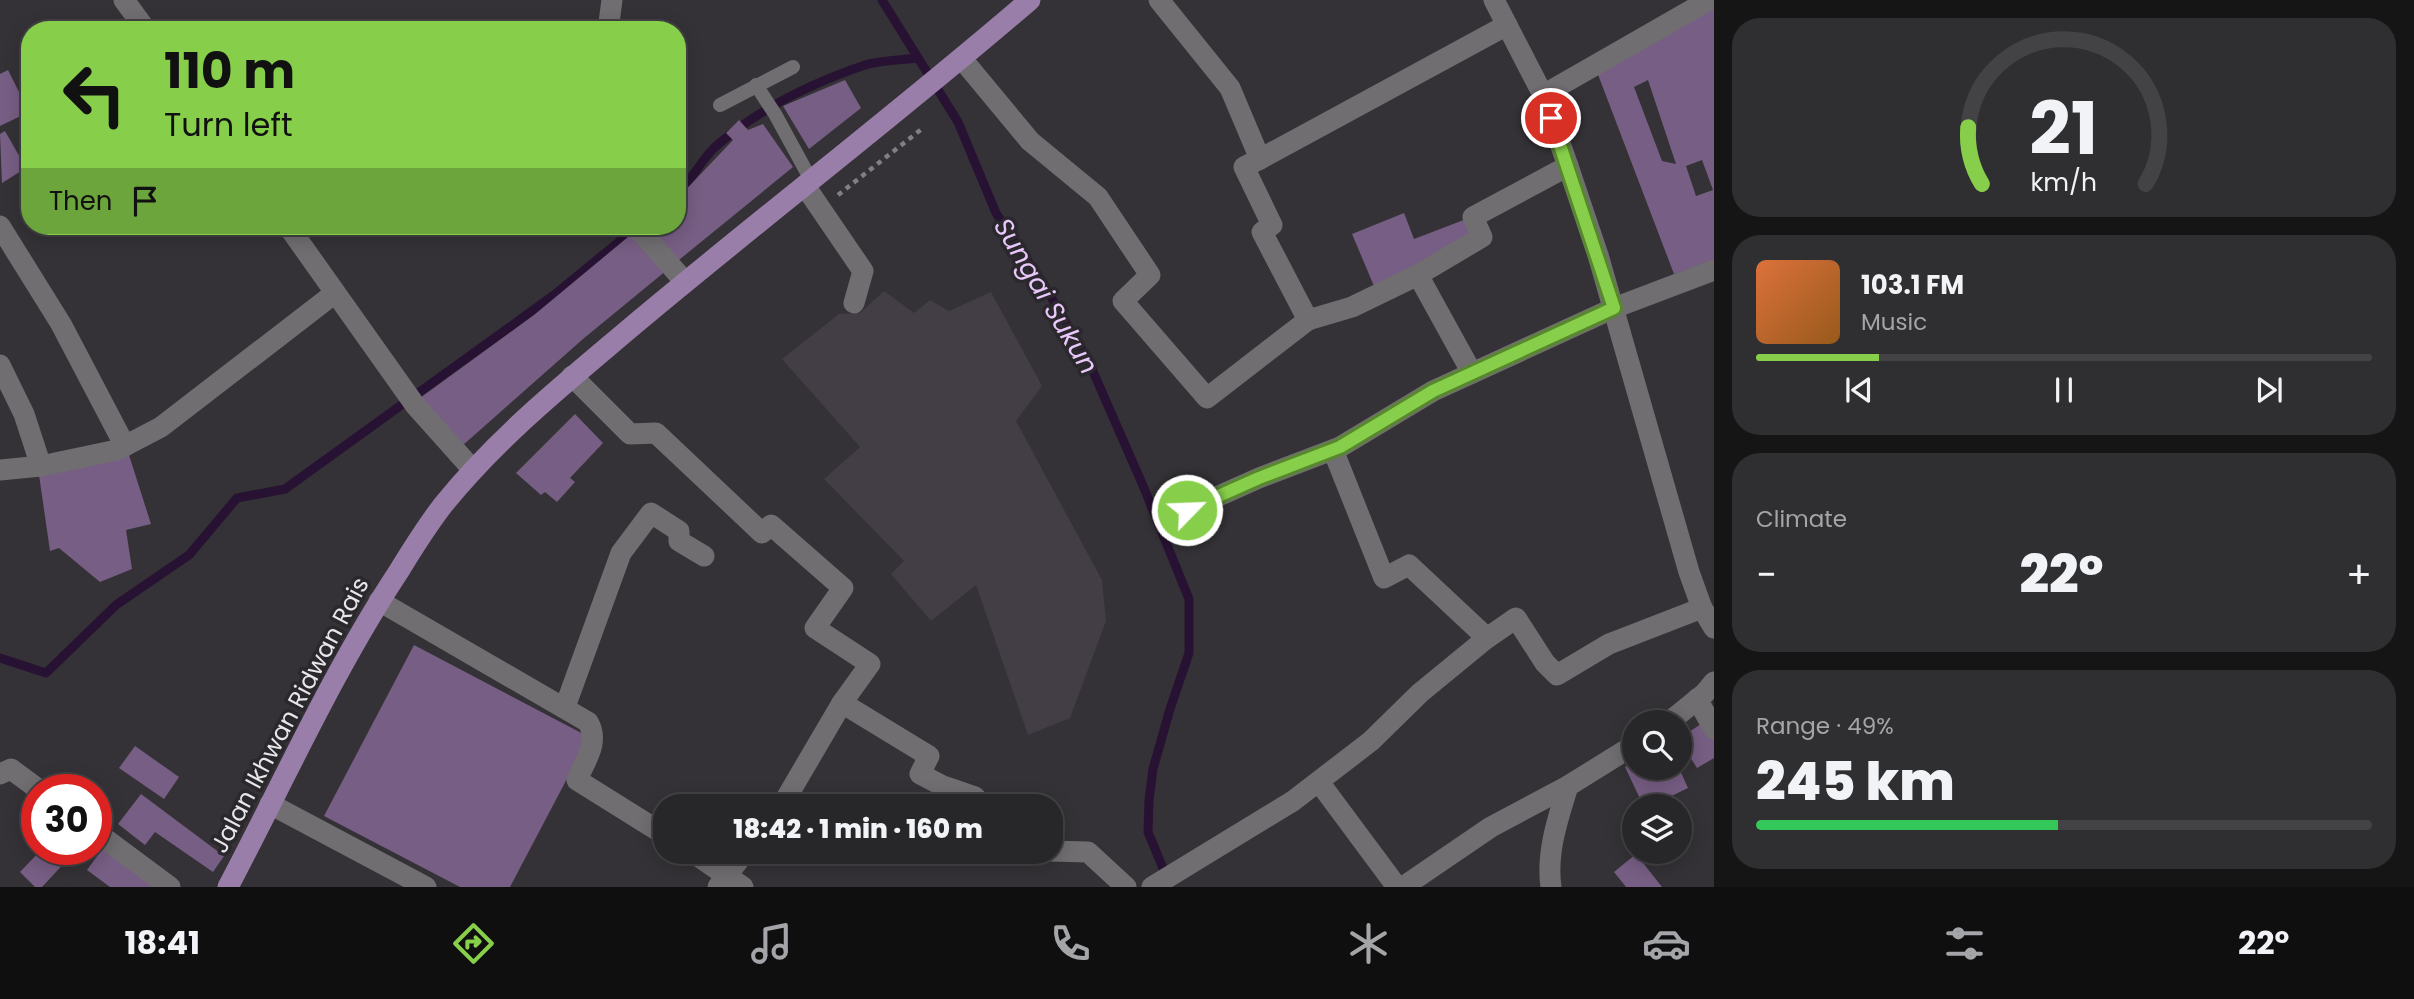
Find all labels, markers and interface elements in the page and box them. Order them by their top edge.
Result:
text: 110 m [164,37,295,105]
icon: left [49,49,140,140]
text: 21 [2030,78,2098,179]
pin [1521,88,1581,148]
icon: arrive [1532,99,1570,137]
text: Turn left [164,102,293,147]
text: km/h [2031,164,2097,199]
icon: arrive [126,182,164,220]
text: Then [49,183,112,219]
water label: Sungai Sukun [985,211,1107,381]
text: 103.1 FM [1861,267,1964,303]
text: Music [1861,306,1927,338]
icon: previous [1840,371,1878,409]
icon: pause [2045,371,2083,409]
icon: next [2250,371,2288,409]
position arrow [1150,473,1224,547]
text: Climate [1756,503,1847,535]
text: 22° [2019,538,2104,611]
text: − [1756,548,1777,601]
text: + [2346,548,2372,601]
street label: Jalan Ikhwan Ridwan Rais [203,571,376,858]
map controls [1622,710,1692,864]
button: search [1622,710,1692,780]
text: Range · 49% [1756,710,1894,742]
text: 245 km [1756,745,1955,818]
speed limit sign: 30 [21,774,112,865]
button: layers [1622,794,1692,864]
text: 18:42 · 1 min · 160 m [733,811,983,847]
icon: directions [449,919,498,968]
icon: music [747,919,796,968]
icon: phone [1046,919,1095,968]
icon: climate [1344,919,1393,968]
icon: car [1642,919,1691,968]
icon: filters [1940,919,1989,968]
text: 18:41 [125,920,200,965]
text: 22° [2238,920,2289,965]

